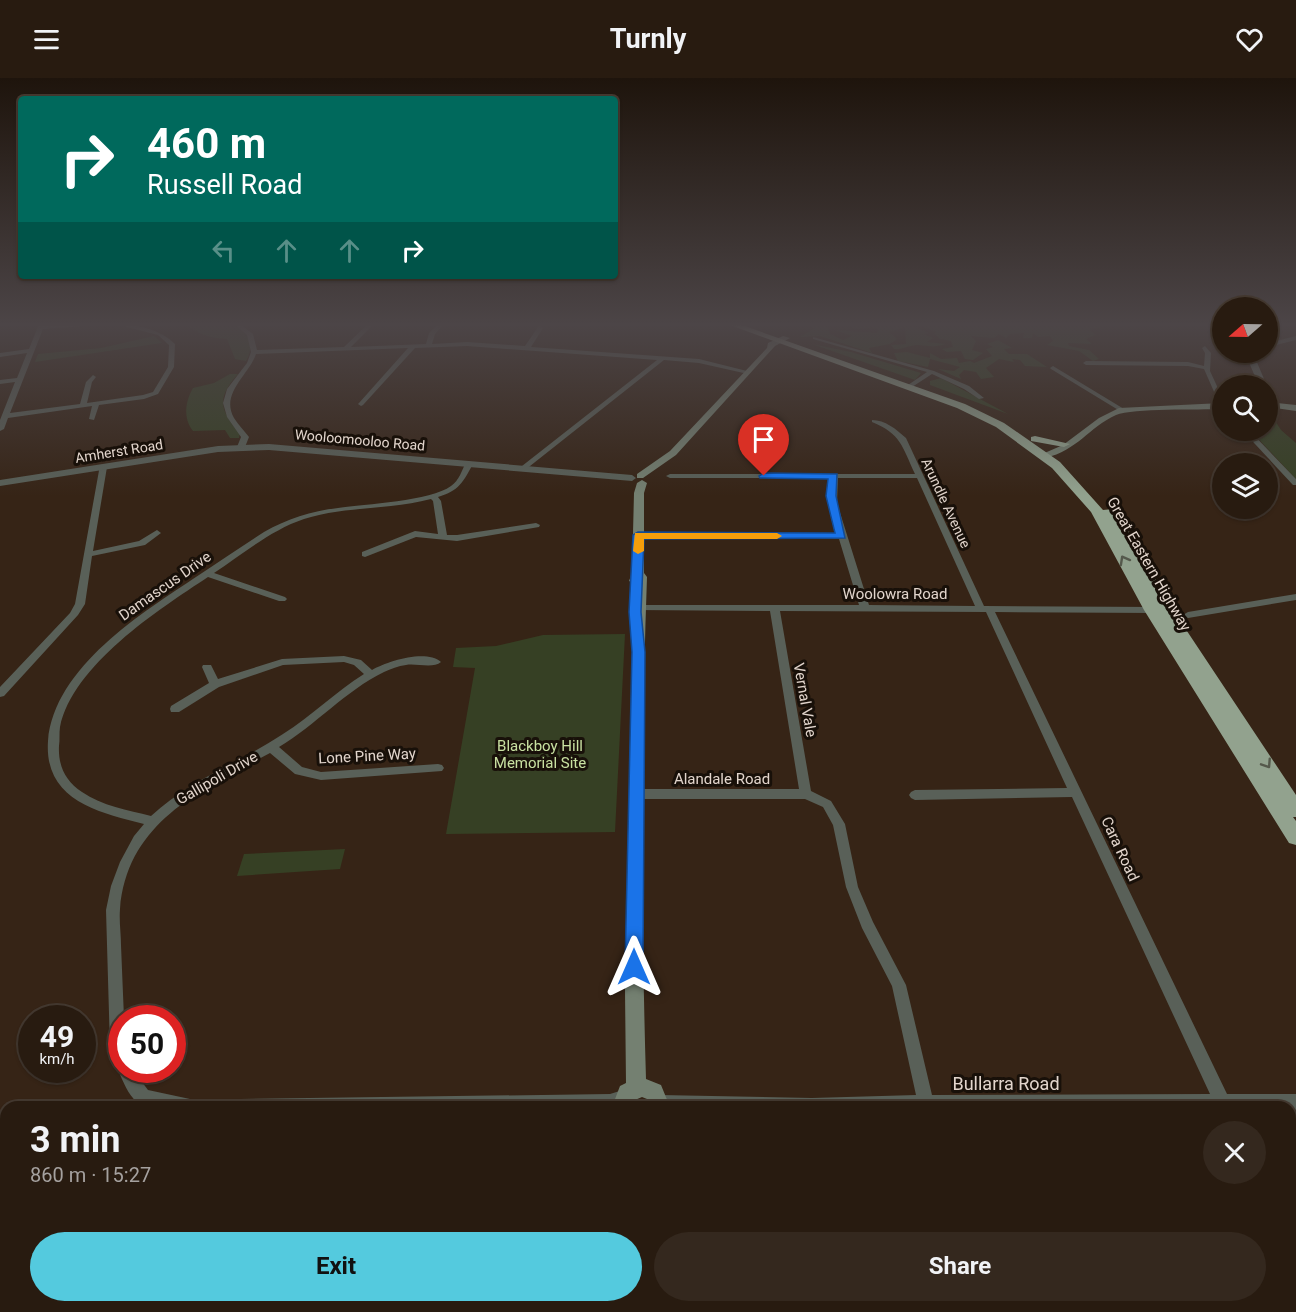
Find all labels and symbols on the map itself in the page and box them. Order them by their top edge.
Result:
north arrow [1212,297,1278,363]
pin [738,414,789,476]
street label: Wooloomooloo Road [294,426,426,454]
street label: Amherst Road [74,436,164,466]
street label: Arundle Avenue [918,456,974,550]
street label: Great Eastern Highway [1103,494,1195,634]
street label: Damascus Drive [115,548,215,624]
one-way arrow [1120,556,1131,567]
street label: Woolowra Road [843,585,947,603]
street label: Vernal Vale [790,661,820,739]
park label: Blackboy Hill Memorial Site [494,737,586,772]
street label: Lone Pine Way [318,744,416,768]
street label: Gallipoli Drive [173,747,261,809]
one-way arrow [1260,758,1272,768]
street label: Alandale Road [674,770,770,788]
street label: Cara Road [1097,814,1143,884]
position arrow [602,935,666,999]
speed limit sign: 50 [108,1005,186,1083]
street label: Bullarra Road [952,1073,1060,1094]

